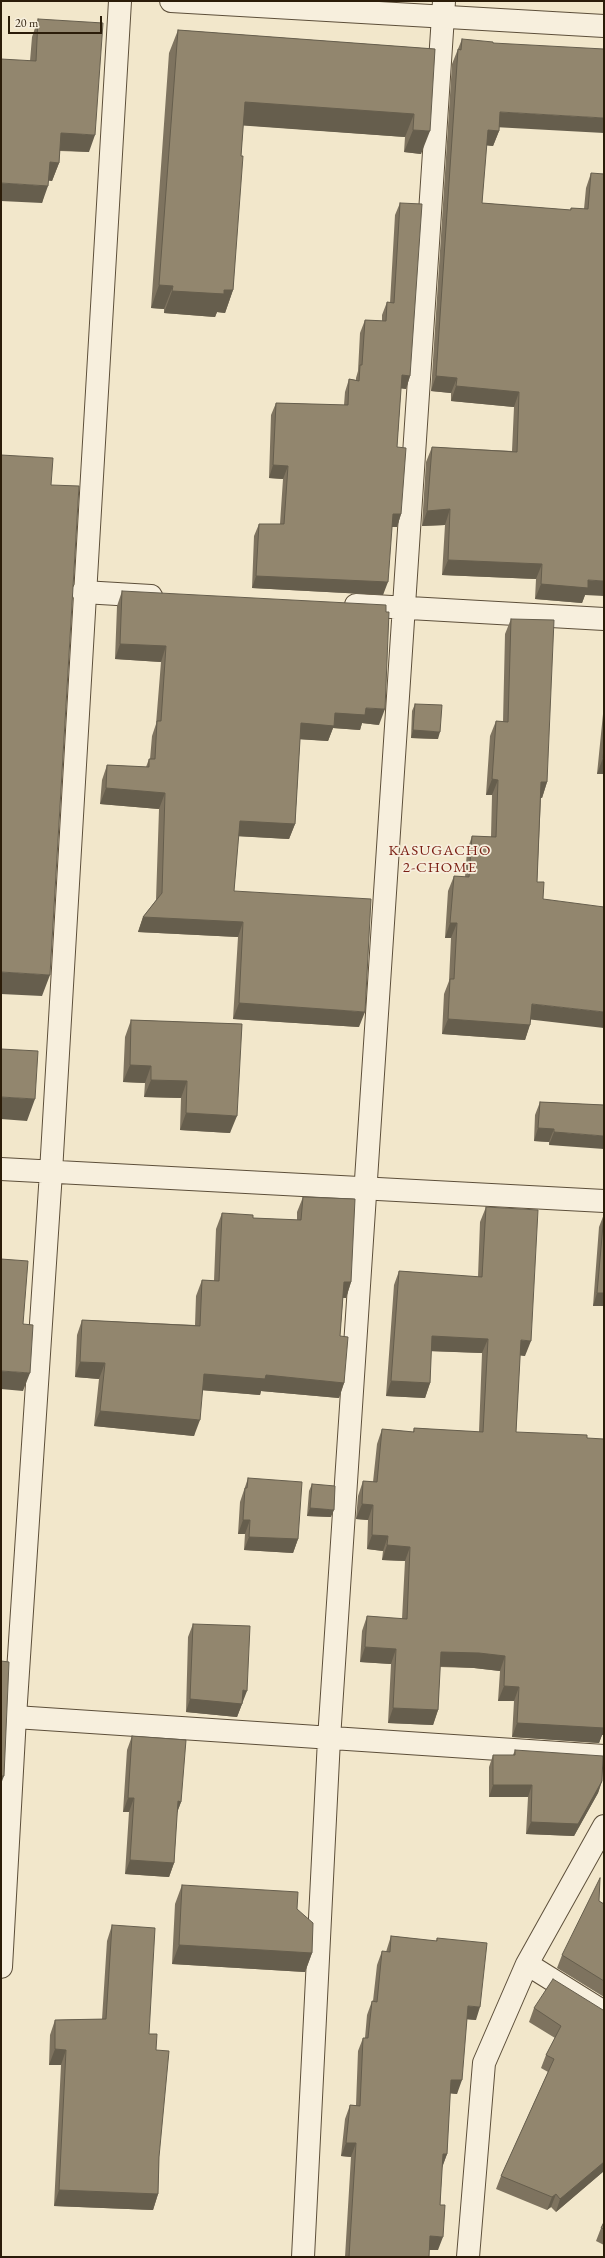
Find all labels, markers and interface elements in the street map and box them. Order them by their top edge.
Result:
scale bar [10,8,104,34]
text: 20 m [15,15,38,31]
district label: KASUGACHO 2-CHOME [389,842,491,877]

